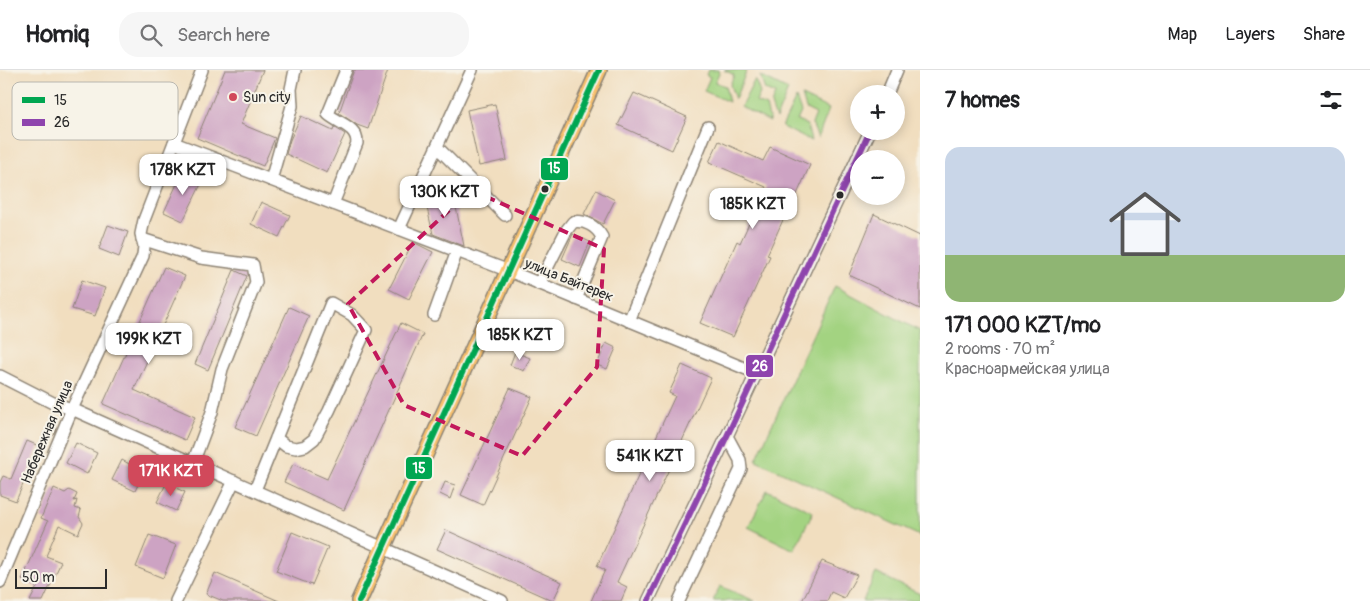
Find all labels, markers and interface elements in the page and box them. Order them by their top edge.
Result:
search box [119,12,469,57]
text: Homiq [25,20,89,49]
icon: search [137,21,165,49]
text: Search here [177,23,270,47]
text: Map [1168,23,1197,46]
text: Layers [1225,23,1275,46]
text: Share [1303,23,1345,46]
legend [12,82,178,140]
map controls [850,85,905,205]
button: + [850,85,905,140]
icon: filters [1317,86,1345,114]
text: 7 homes [945,87,1020,114]
place label: Sun city [243,89,290,106]
marker: Sun city [227,91,239,103]
text: 15 [54,92,67,109]
text: 26 [54,114,70,131]
button: − [850,150,905,205]
pin: 178K KZT [131,154,235,196]
line badge: 15 [540,157,569,181]
text: 178K KZT [150,160,216,180]
text: 15 [547,160,561,177]
pin: 130K KZT [393,176,497,218]
icon: home [1100,179,1190,269]
text: 130K KZT [411,182,479,202]
unlabelled marker [540,184,550,194]
pin: 185K KZT [701,188,805,230]
unlabelled marker [835,190,845,200]
text: 185K KZT [720,194,786,214]
street label: улица Байтерек [521,254,616,306]
text: 171 000 KZT/mo [945,312,1101,339]
pin: 185K KZT [468,318,572,361]
pin: 199K KZT [97,322,201,365]
text: 185K KZT [487,325,553,345]
text: 199K KZT [116,329,182,349]
text: 2 rooms · 70 m² [945,339,1055,359]
line badge: 26 [745,354,774,378]
text: 26 [752,358,768,375]
text: Красноармейская улица [945,359,1110,379]
street label: Набережная улица [18,378,76,486]
pin: 541K KZT [598,440,702,482]
text: 541K KZT [617,446,683,466]
pin: 171K KZT [119,454,223,497]
line badge: 15 [405,456,433,480]
text: 15 [412,460,426,477]
text: 171K KZT [139,461,203,481]
scale bar [15,566,108,589]
text: 50 m [22,569,55,586]

